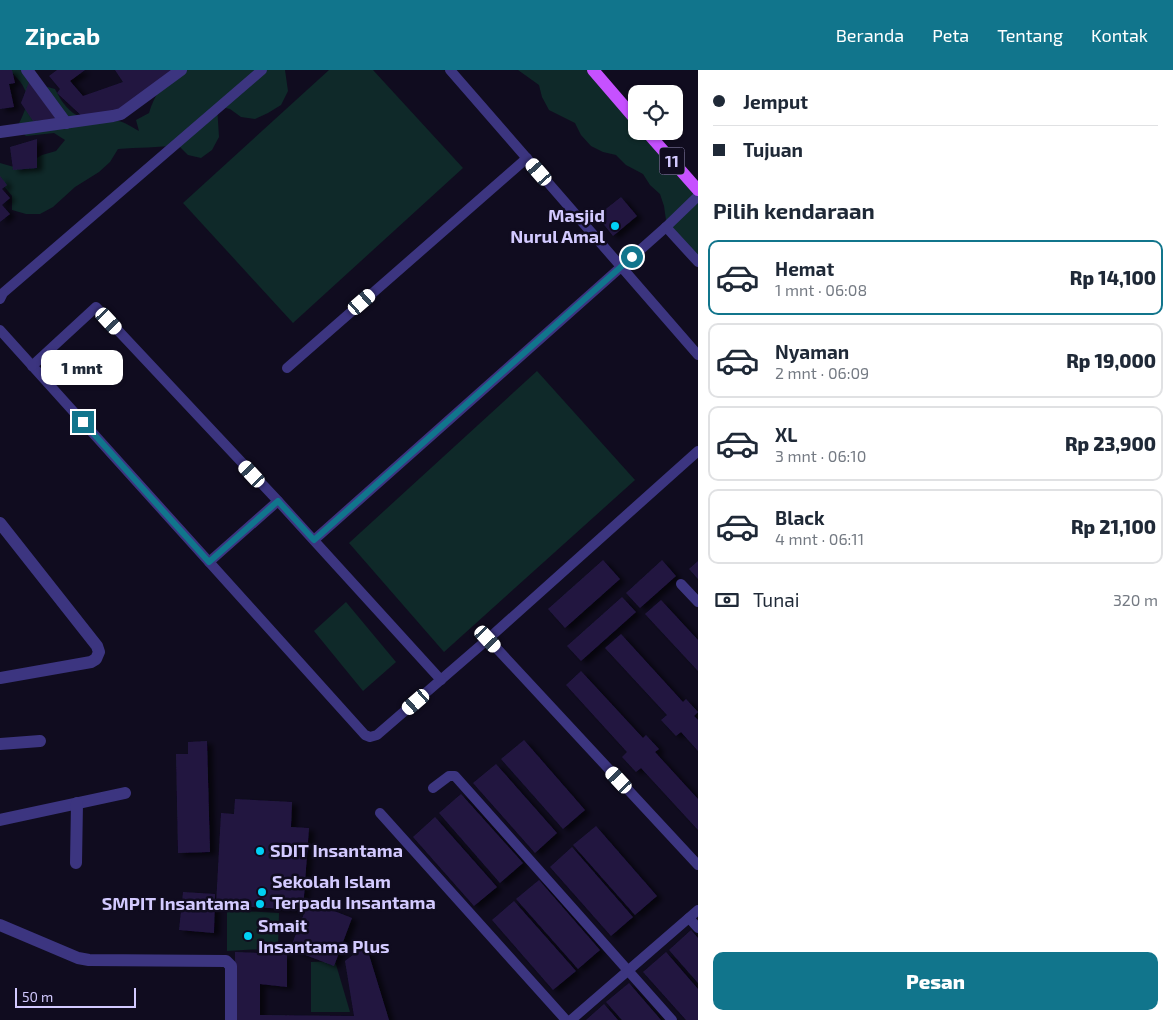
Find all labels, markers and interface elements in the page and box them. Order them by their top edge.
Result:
text: Zipcab [25,21,100,50]
text: Beranda [836,24,904,46]
text: Peta [932,24,969,46]
text: Tentang [997,24,1063,46]
text: Kontak [1091,24,1148,46]
map controls [628,85,683,140]
button: locate [628,85,683,140]
text: Jemput [743,90,808,113]
text: Tujuan [743,138,803,161]
road number: 11 [660,148,684,174]
car [523,156,554,188]
text: Pilih kendaraan [713,197,875,223]
place label: Masjid Nurul Amal [510,204,605,247]
marker: Masjid Nurul Amal [609,220,621,232]
route start [621,246,643,268]
icon: car [715,255,760,300]
text: Hemat [775,257,834,280]
text: Rp 14,100 [1070,266,1156,289]
text: 1 mnt · 06:08 [775,280,867,299]
car [345,286,378,318]
car [93,305,124,337]
icon: car [715,338,760,383]
text: Nyaman [775,340,849,363]
text: Rp 19,000 [1066,349,1156,372]
callout: 1 mnt [42,350,124,384]
text: 1 mnt [61,358,103,377]
text: 2 mnt · 06:09 [775,363,869,382]
route end [72,411,94,433]
icon: car [715,421,760,466]
text: XL [775,423,797,446]
text: Rp 23,900 [1065,432,1156,455]
text: 3 mnt · 06:10 [775,446,866,465]
car [236,458,267,490]
icon: car [715,504,760,549]
text: Black [775,506,825,529]
text: Rp 21,100 [1071,515,1156,538]
text: 4 mnt · 06:11 [775,529,864,548]
icon: cash [713,586,741,614]
text: Tunai [753,588,799,611]
text: 320 m [1113,590,1158,609]
car [472,623,503,655]
car [399,686,432,718]
car [603,764,634,796]
place label: SDIT Insantama [270,839,403,861]
marker: SDIT Insantama [254,845,266,857]
place label: Sekolah Islam Terpadu Insantama [272,870,436,913]
marker: Sekolah Islam Terpadu Insantama [256,886,268,898]
place label: SMPIT Insantama [102,892,250,914]
marker: SMPIT Insantama [254,898,266,910]
place label: Smait Insantama Plus [258,914,390,957]
marker: Smait Insantama Plus [242,930,254,942]
button: Pesan [713,952,1158,1010]
scale bar [15,985,136,1008]
text: 50 m [22,988,53,1005]

